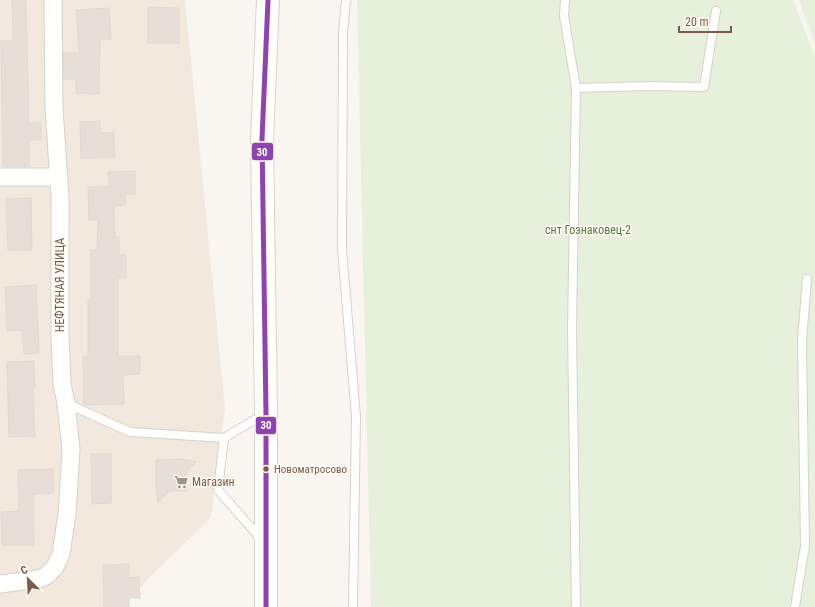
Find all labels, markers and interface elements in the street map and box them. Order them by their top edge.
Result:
scale bar [679,8,731,34]
text: 20 m [685,15,709,29]
line badge: 30 [251,142,274,161]
text: 30 [256,146,268,159]
park label: снт Гознаковец-2 [545,223,631,237]
street label: НЕФТЯНАЯ УЛИЦА [53,238,67,332]
line badge: 30 [255,416,277,435]
text: 30 [260,419,272,432]
place label: Новоматросово [274,463,347,476]
marker: Новоматросово [261,464,271,474]
supermarket icon: Магазин [173,474,189,490]
place label: Магазин [192,475,235,489]
north arrow [8,559,48,599]
text: С [19,563,30,578]

